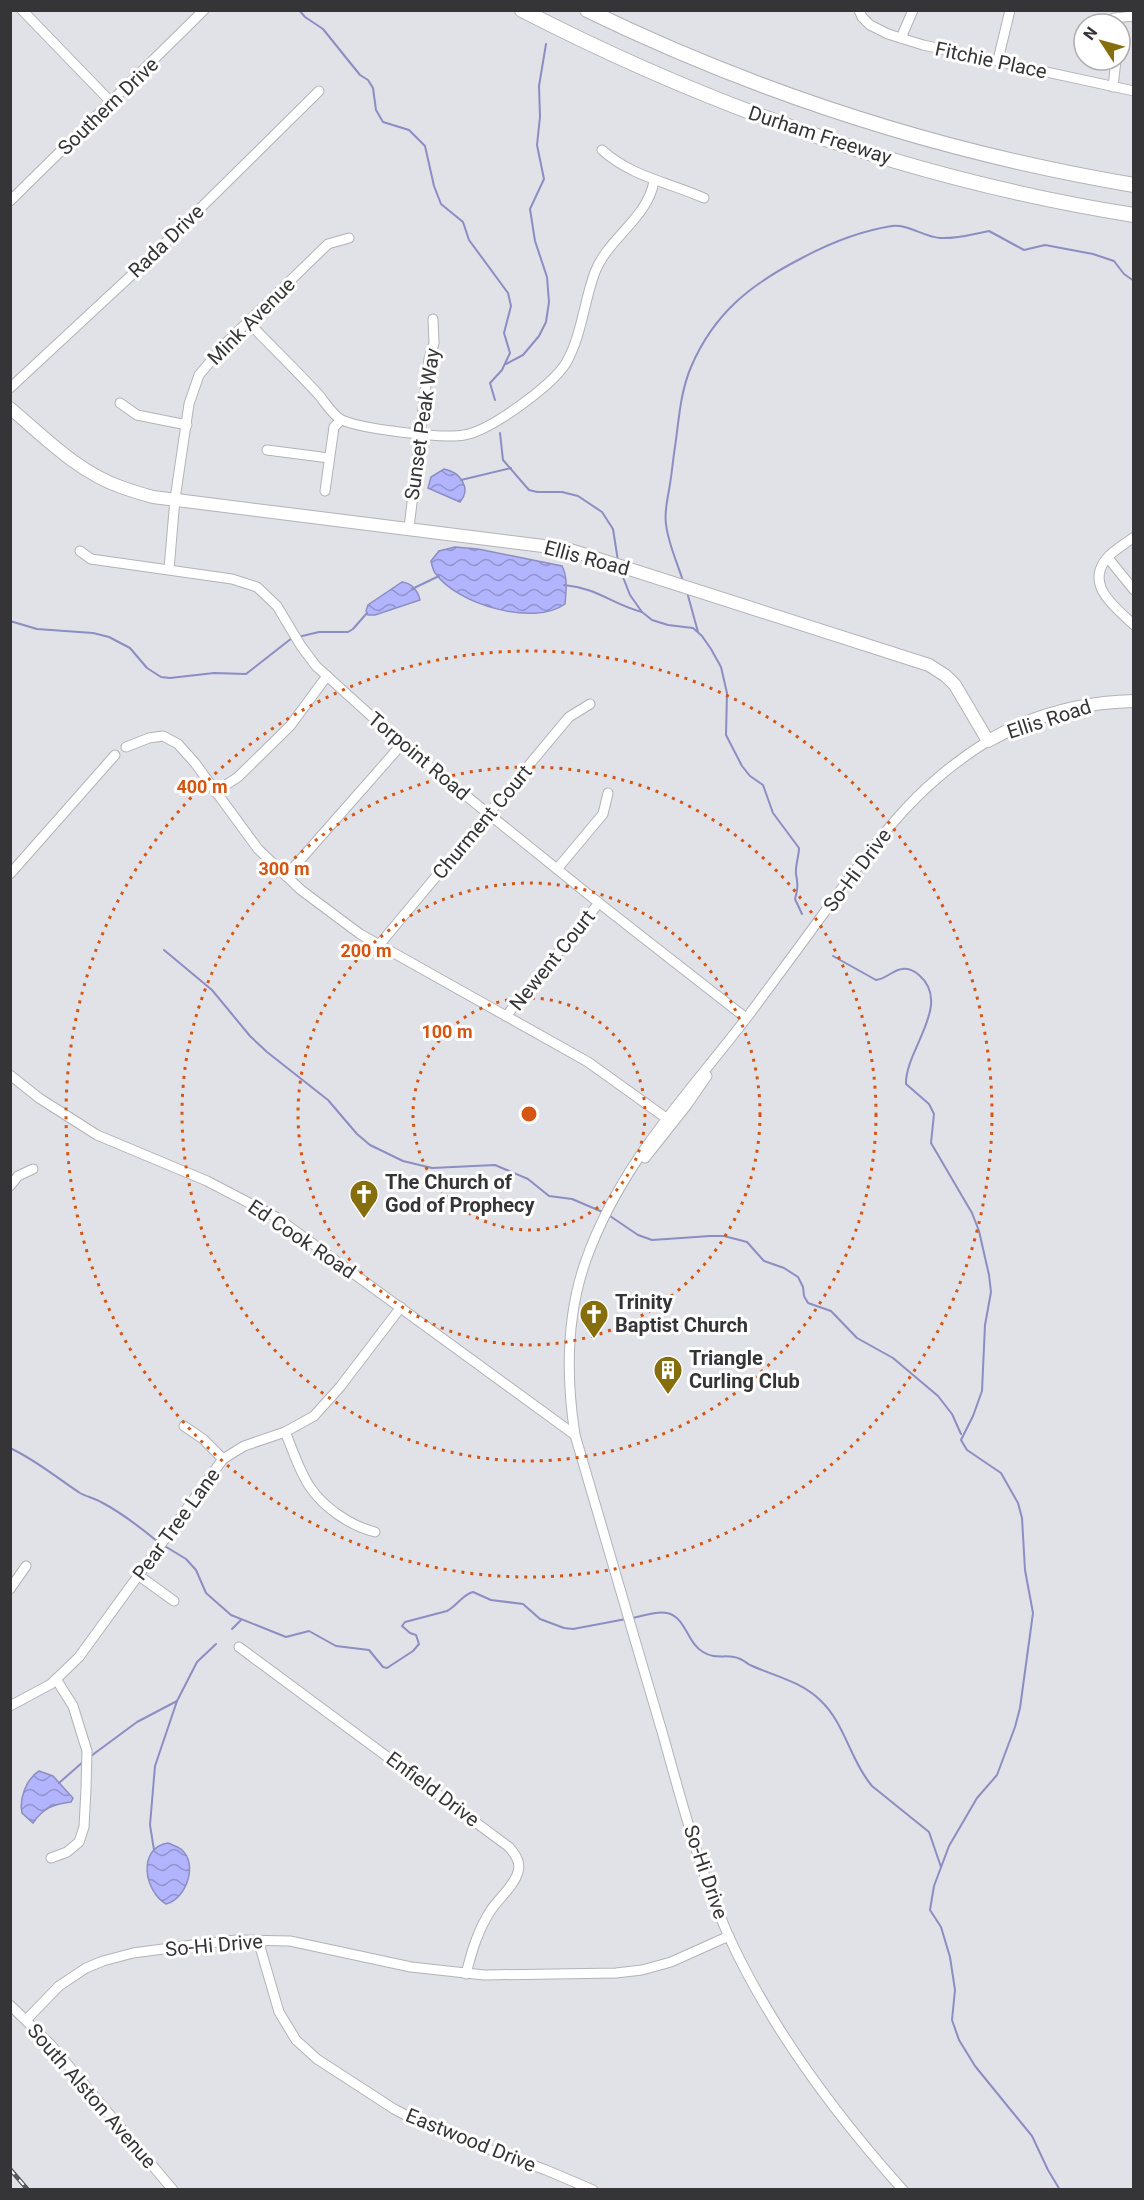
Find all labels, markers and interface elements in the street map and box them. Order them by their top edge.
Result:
north arrow [1072,12,1132,72]
text: N [1079,23,1101,44]
street label: Fitchie Place [933,36,1049,84]
street label: Southern Drive [53,52,163,160]
street label: Durham Freeway [745,101,895,170]
street label: Rada Drive [123,199,209,283]
street label: Mink Avenue [202,272,300,370]
street label: Sunset Peak Way [399,346,445,501]
street label: Ellis Road [542,535,632,581]
street label: Ellis Road [1004,694,1094,744]
street label: Torpoint Road [363,707,475,805]
street label: Churment Court [427,760,537,884]
text: 400 m [176,776,228,797]
street label: So-Hi Drive [818,824,896,916]
text: 300 m [258,858,310,879]
street label: Newent Court [504,905,600,1015]
text: 200 m [340,940,392,961]
text: 100 m [421,1021,473,1042]
centre of rings [519,1104,539,1124]
place label: The Church of God of Prophecy [385,1170,535,1217]
church icon: The Church of God of Prophecy [348,1178,380,1220]
street label: Ed Cook Road [244,1194,360,1284]
place label: Trinity Baptist Church [615,1290,748,1337]
church icon: Trinity Baptist Church [578,1298,610,1340]
place label: Triangle Curling Club [689,1346,800,1393]
building icon: Triangle Curling Club [652,1354,684,1396]
street label: Pear Tree Lane [127,1463,225,1585]
street label: Enfield Drive [382,1746,484,1832]
street label: So-Hi Drive [679,1822,733,1922]
street label: So-Hi Drive [164,1929,264,1961]
street label: South Alston Avenue [23,2019,161,2173]
street label: Eastwood Drive [402,2103,540,2177]

